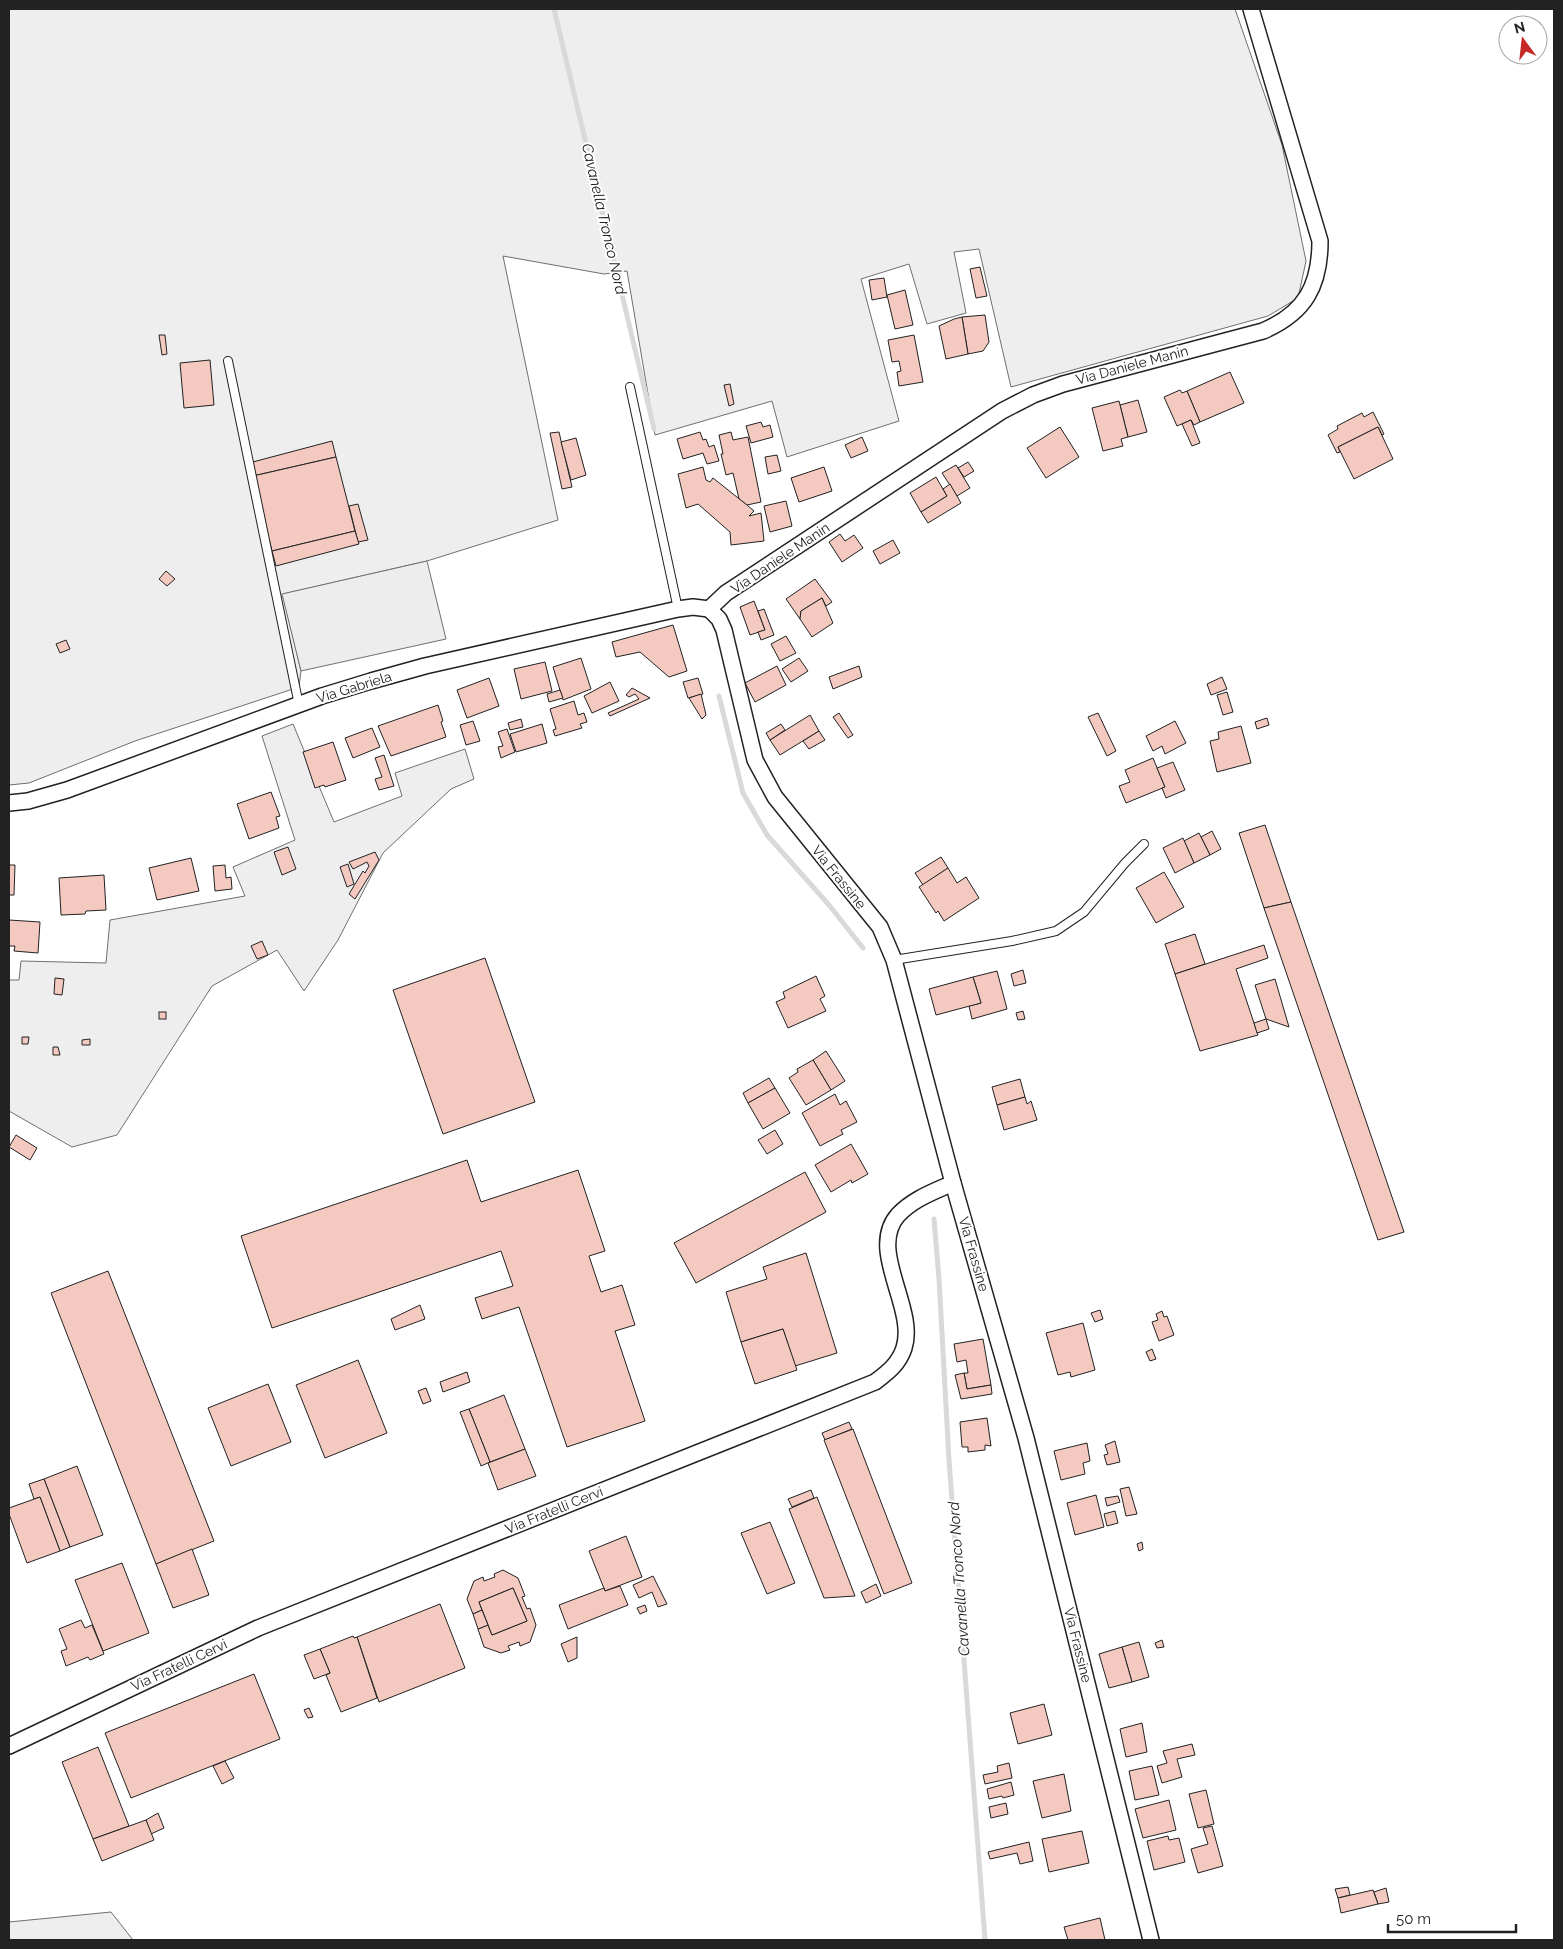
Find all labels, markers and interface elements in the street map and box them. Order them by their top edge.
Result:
north arrow [1498,15,1548,65]
text: N [1512,18,1527,37]
water label: Cavanella Tronco Nord [578,142,630,297]
street label: Via Daniele Manin [1074,342,1190,388]
street label: Via Daniele Manin [728,519,832,597]
street label: Via Gabriela [315,668,393,706]
street label: Via Frassine [809,842,869,912]
street label: Via Frassine [956,1215,992,1293]
street label: Via Fratelli Cervi [503,1483,605,1537]
water label: Cavanella Tronco Nord [945,1500,973,1657]
street label: Via Frassine [1061,1606,1095,1684]
street label: Via Fratelli Cervi [128,1636,230,1694]
scale bar [1388,1902,1516,1934]
text: 50 m [1396,1910,1431,1928]

